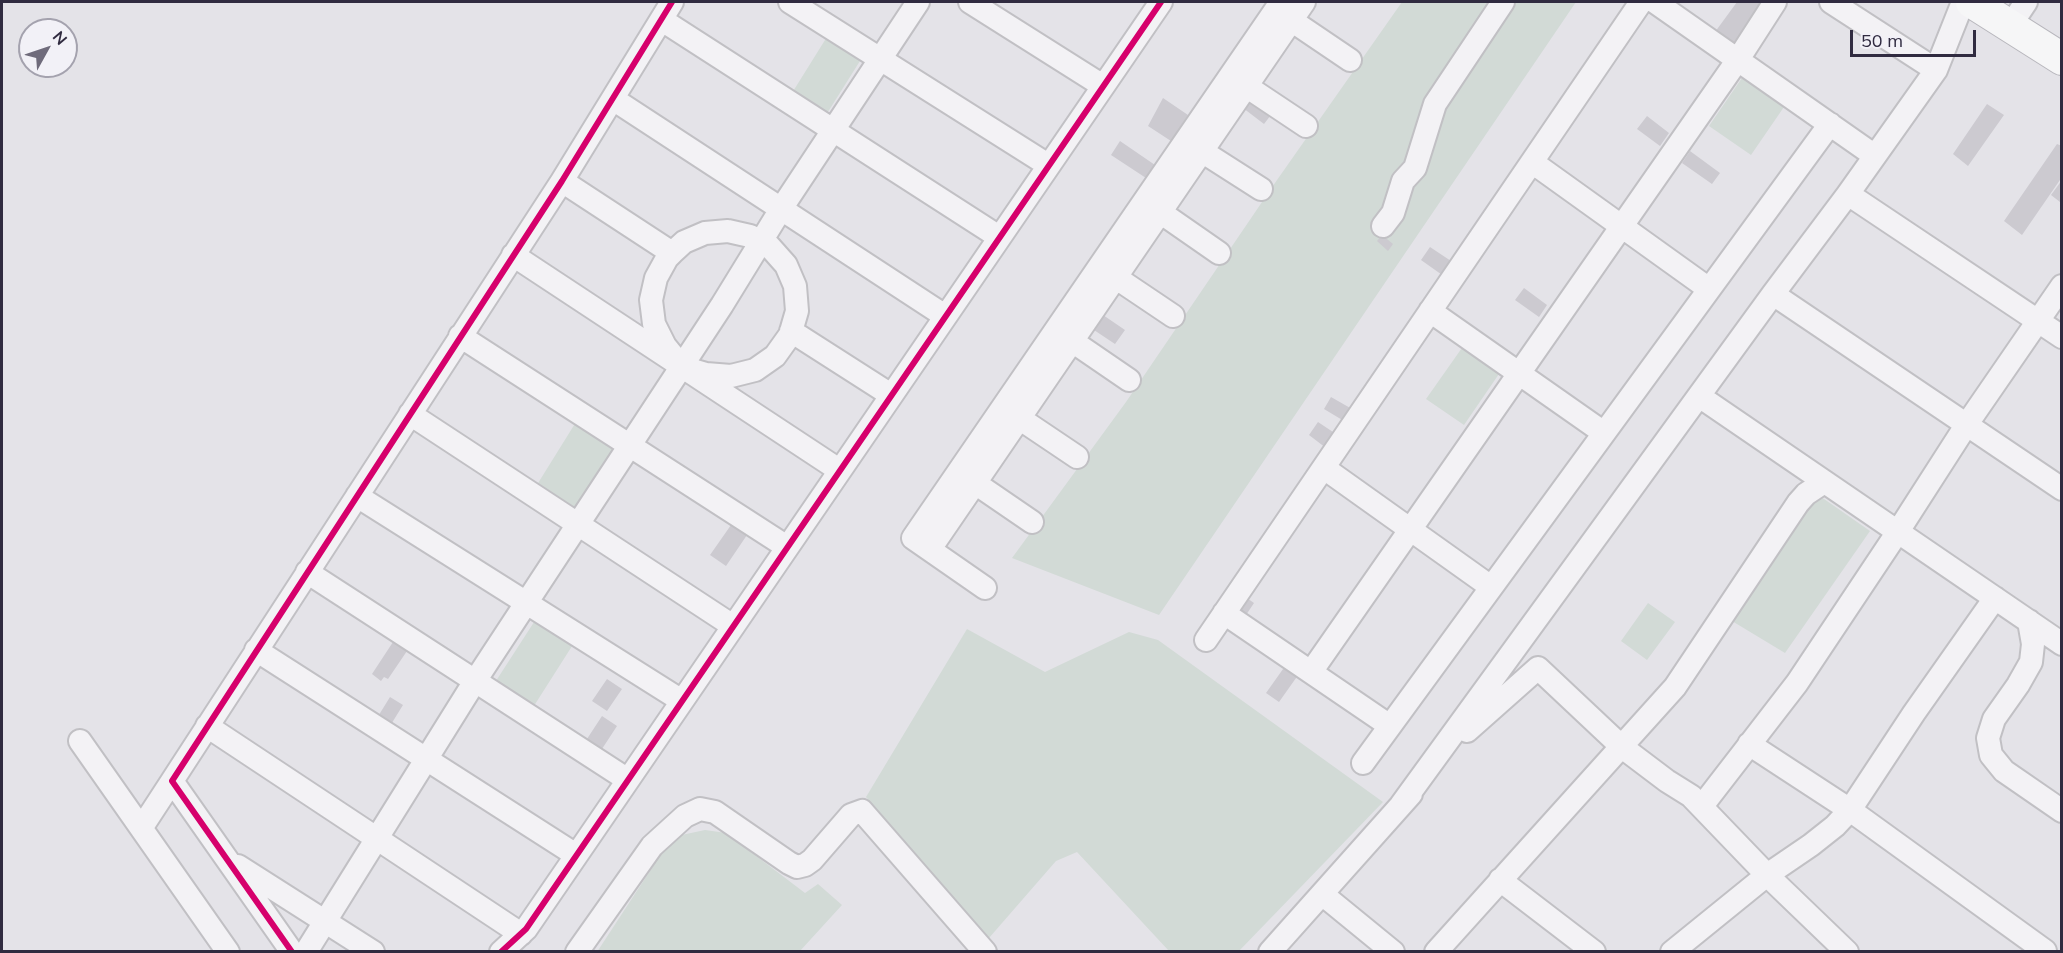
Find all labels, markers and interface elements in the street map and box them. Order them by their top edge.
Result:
north arrow [18,18,78,78]
scale bar [1853,18,1979,56]
text: N [49,27,72,49]
text: 50 m [1861,29,1903,52]

